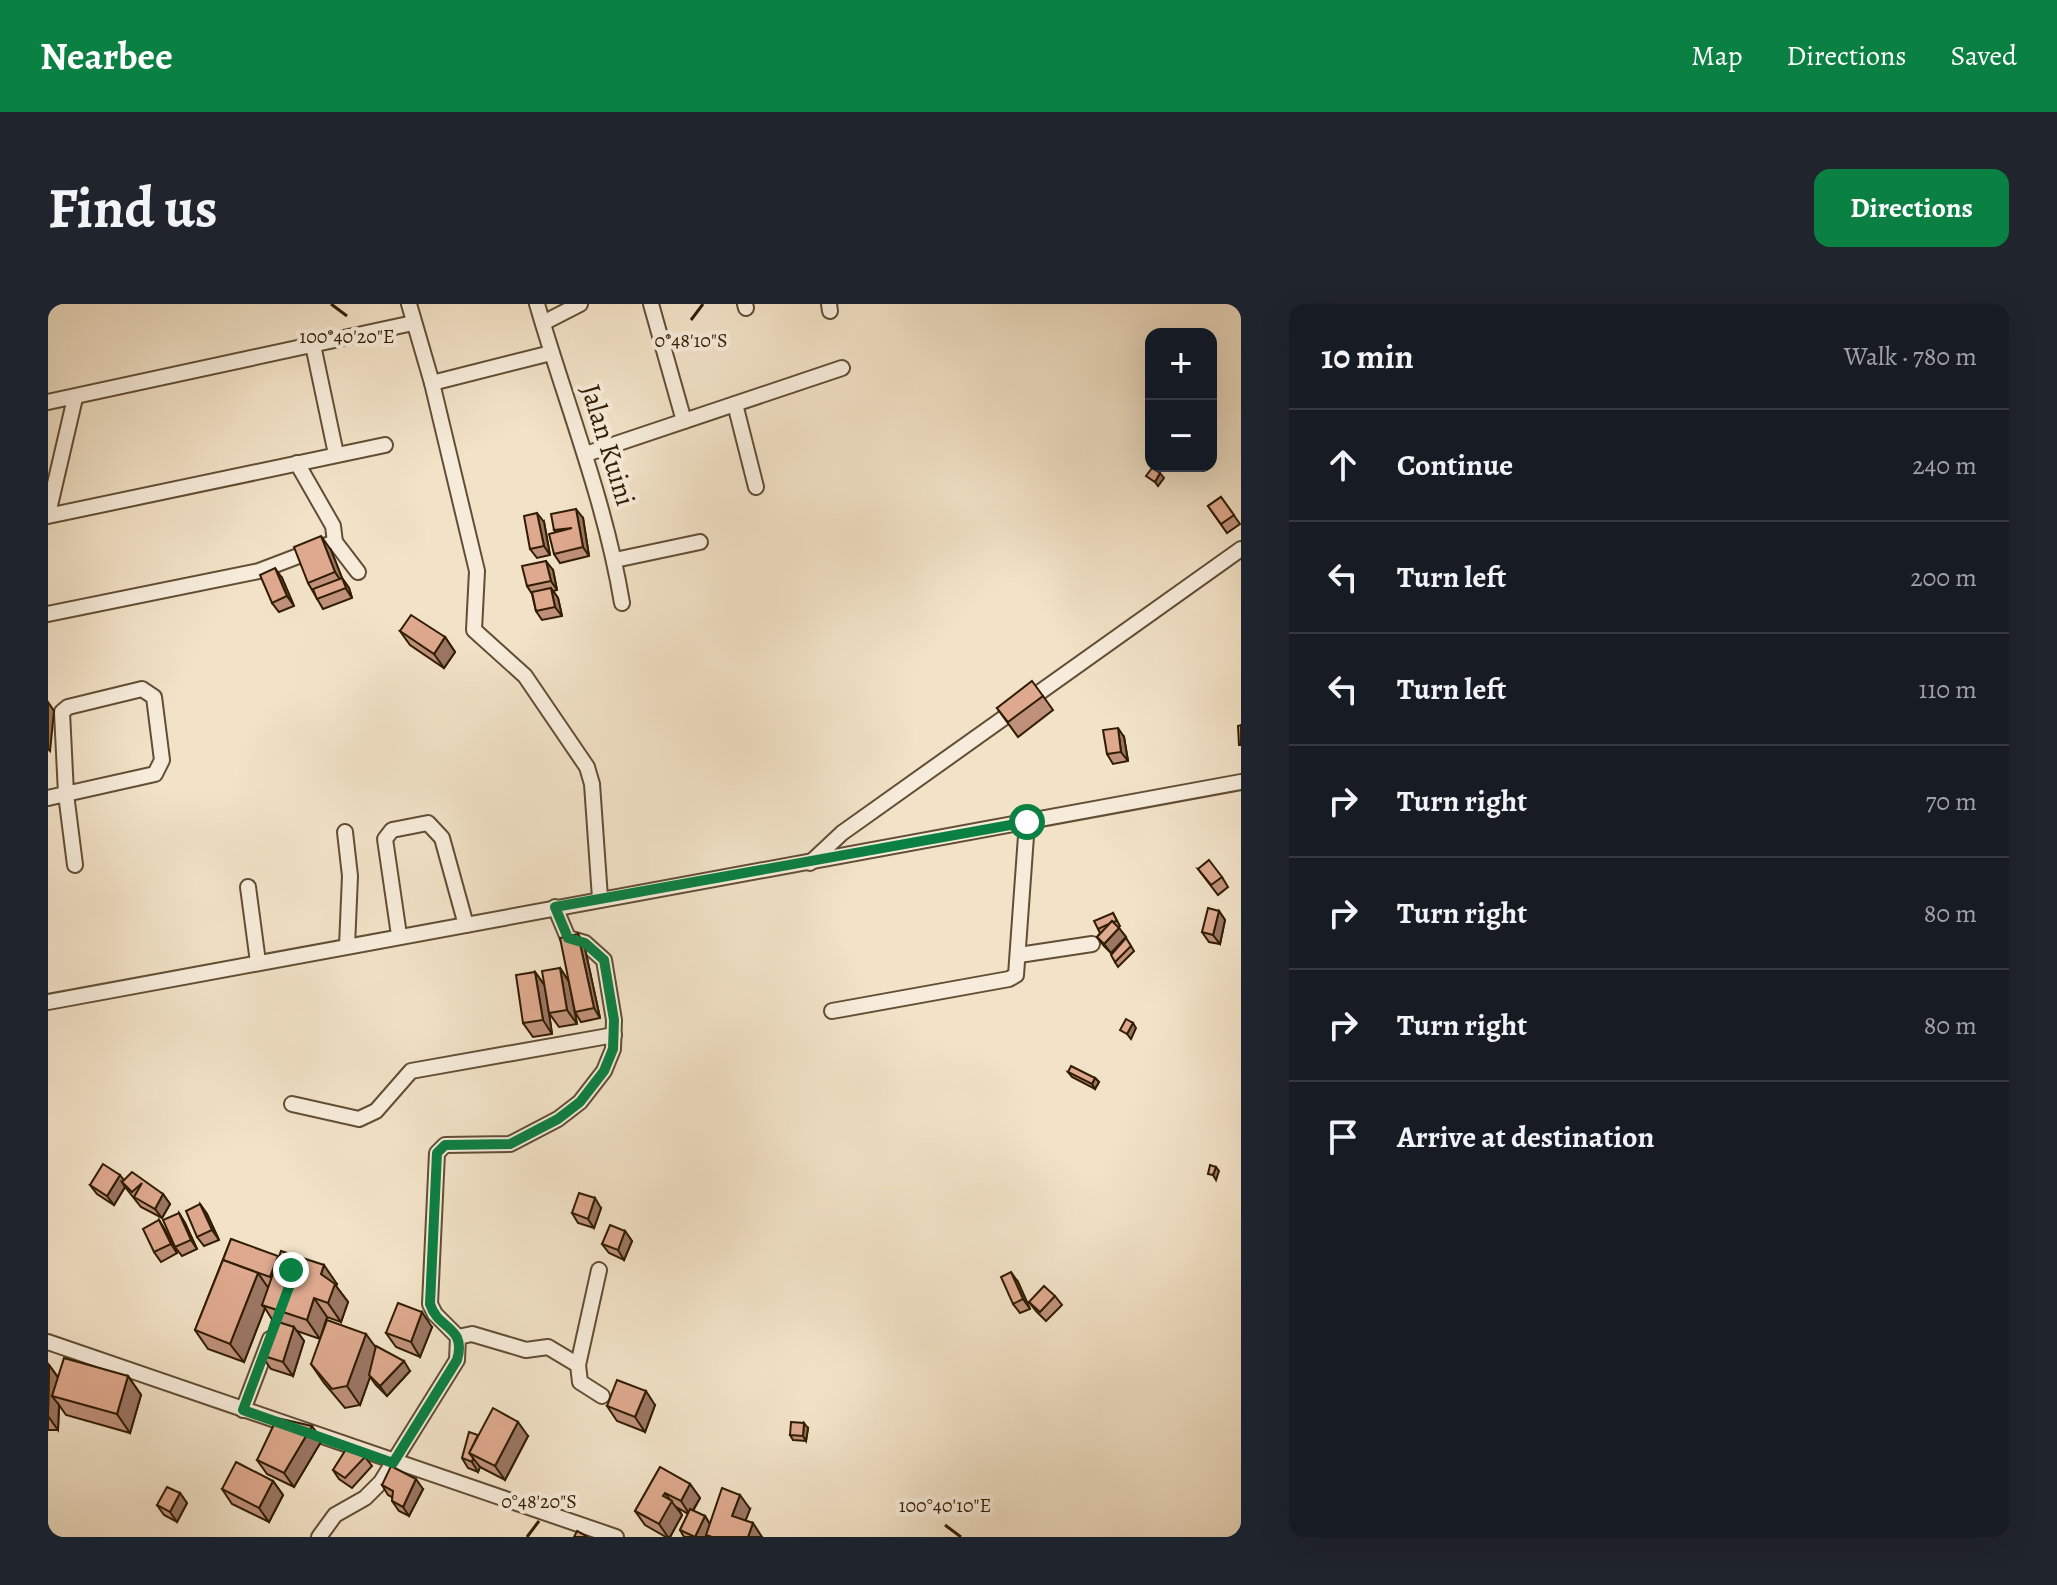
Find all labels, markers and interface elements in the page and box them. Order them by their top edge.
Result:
text: Nearbee [40,30,173,82]
text: Map [1691,37,1742,75]
text: Directions [1786,37,1907,75]
text: Saved [1951,37,2017,75]
button: Directions [1814,169,2009,247]
text: Find us [48,170,218,246]
text: 100°40'20"E [299,323,395,350]
text: 0°48'10"S [654,327,728,354]
map controls [1145,328,1217,472]
button: + [1145,328,1217,400]
text: 10 min [1321,333,1414,380]
text: Walk · 780 m [1844,339,1977,374]
street label: Jalan Kuini [571,379,645,511]
button: − [1145,400,1217,472]
icon: ahead [1321,443,1365,487]
text: Continue [1397,445,1513,485]
text: 240 m [1912,448,1977,483]
icon: left [1321,555,1365,599]
text: Turn left [1397,557,1506,597]
text: 200 m [1910,560,1977,595]
icon: left [1321,667,1365,711]
text: Turn left [1397,669,1506,709]
text: 110 m [1919,672,1977,707]
icon: right [1321,779,1365,823]
text: Turn right [1397,781,1527,821]
text: 70 m [1925,784,1977,819]
route start [1009,804,1045,840]
icon: right [1321,891,1365,935]
text: Turn right [1397,893,1527,933]
text: 80 m [1924,896,1977,931]
icon: right [1321,1003,1365,1047]
text: Turn right [1397,1005,1527,1045]
text: 80 m [1924,1008,1977,1043]
icon: arrive [1321,1115,1365,1159]
text: Arrive at destination [1397,1117,1654,1157]
route end [273,1252,309,1288]
text: 0°48'20"S [501,1488,577,1515]
text: 100°40'10"E [899,1492,991,1519]

